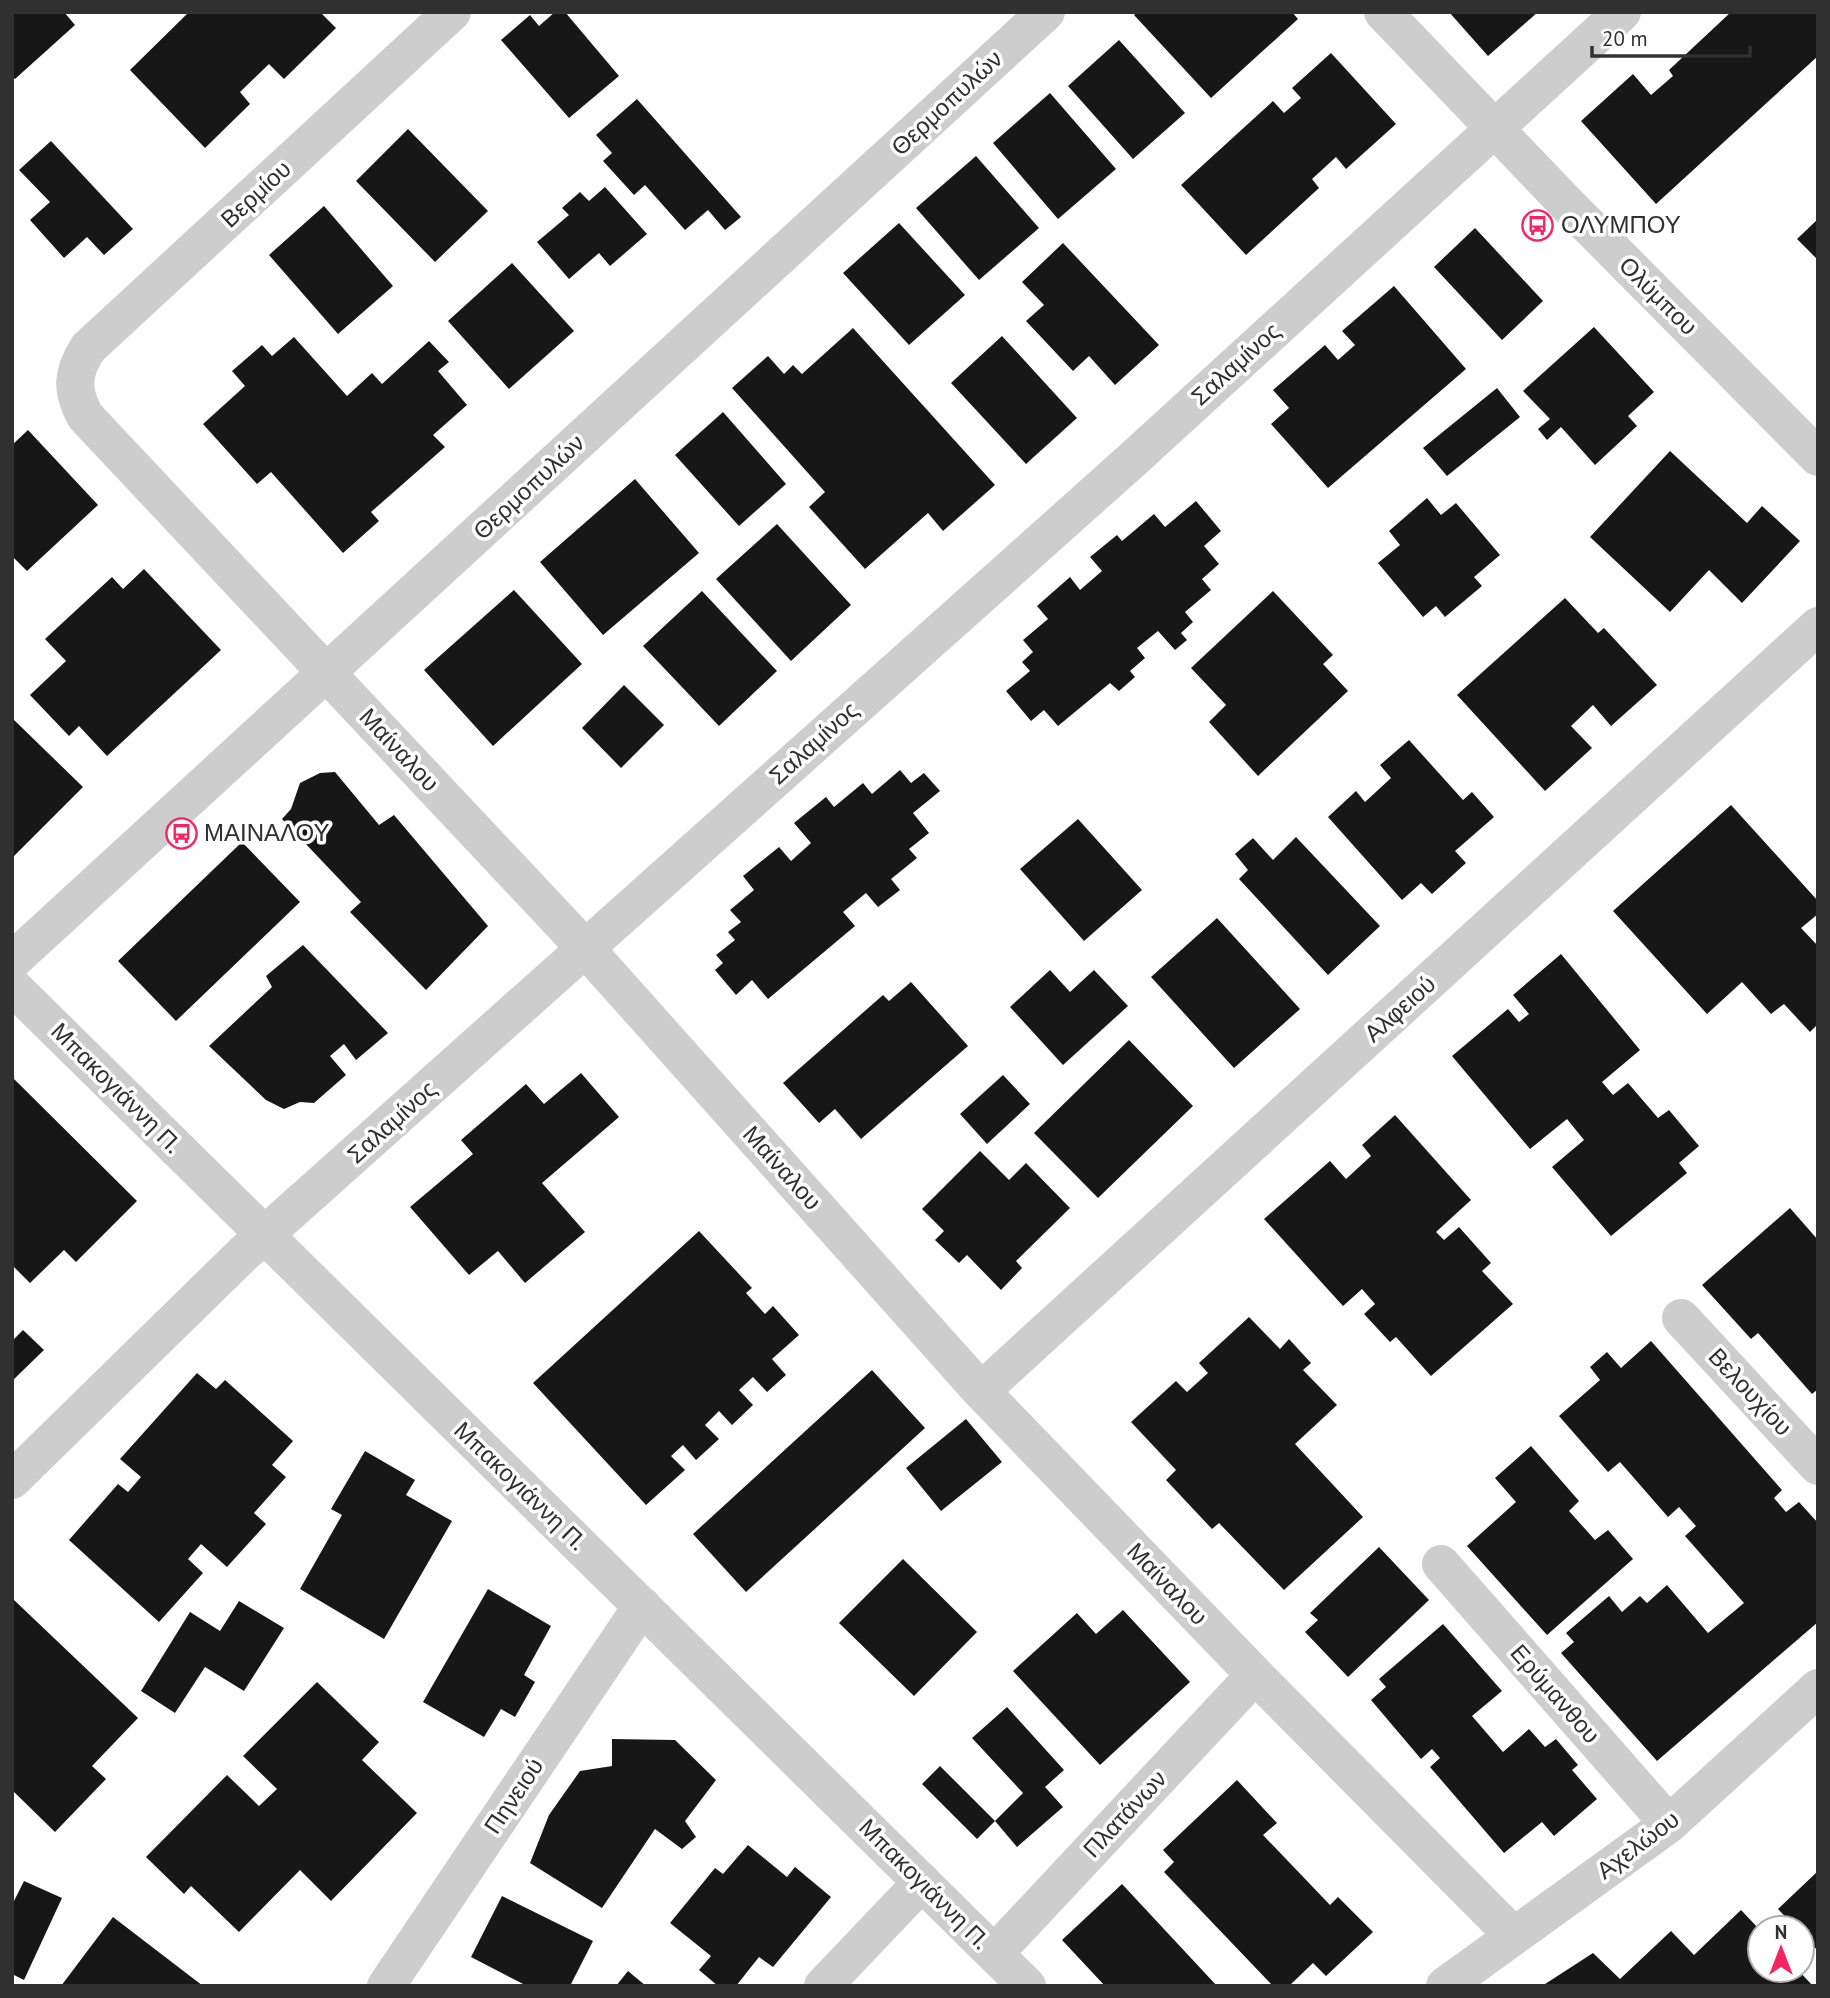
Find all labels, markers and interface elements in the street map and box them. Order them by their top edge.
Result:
scale bar [1592,14,1750,58]
text: 20 m [1602,25,1648,52]
street label: Θερμοπυλών [885,43,1009,162]
street label: Βερμίου [214,153,297,234]
bus stop icon: ΟΛΥΜΠΟΥ [1521,208,1555,242]
place label: ΟΛΥΜΠΟΥ [1561,209,1681,240]
street label: Ολύμπου [1612,250,1704,342]
street label: Σαλαμίνος [1185,315,1287,412]
street label: Θερμοπυλών [467,427,591,546]
street label: Σαλαμίνος [763,694,865,791]
street label: Μαίναλου [353,701,446,798]
bus stop icon: ΜΑΙΝΑΛΟΥ [164,816,198,850]
place label: ΜΑΙΝΑΛΟΥ [204,817,329,848]
street label: Αλφειού [1357,968,1442,1049]
street label: Μπακογιάννη Π. [44,1016,188,1160]
street label: Σαλαμίνος [341,1073,443,1170]
street label: Μαίναλου [736,1119,828,1216]
street label: Βελουχίου [1702,1341,1799,1442]
street label: Μπακογιάννη Π. [448,1415,593,1557]
street label: Μαίναλου [1120,1536,1214,1632]
street label: Ερύμανθου [1504,1638,1607,1750]
street label: Πηνειού [477,1752,550,1840]
street label: Πλατάνων [1076,1763,1173,1864]
street label: Αχελώου [1590,1803,1685,1886]
street label: Μπακογιάννη Π. [852,1812,996,1956]
north arrow [1746,1914,1816,1984]
text: N [1775,1920,1787,1944]

